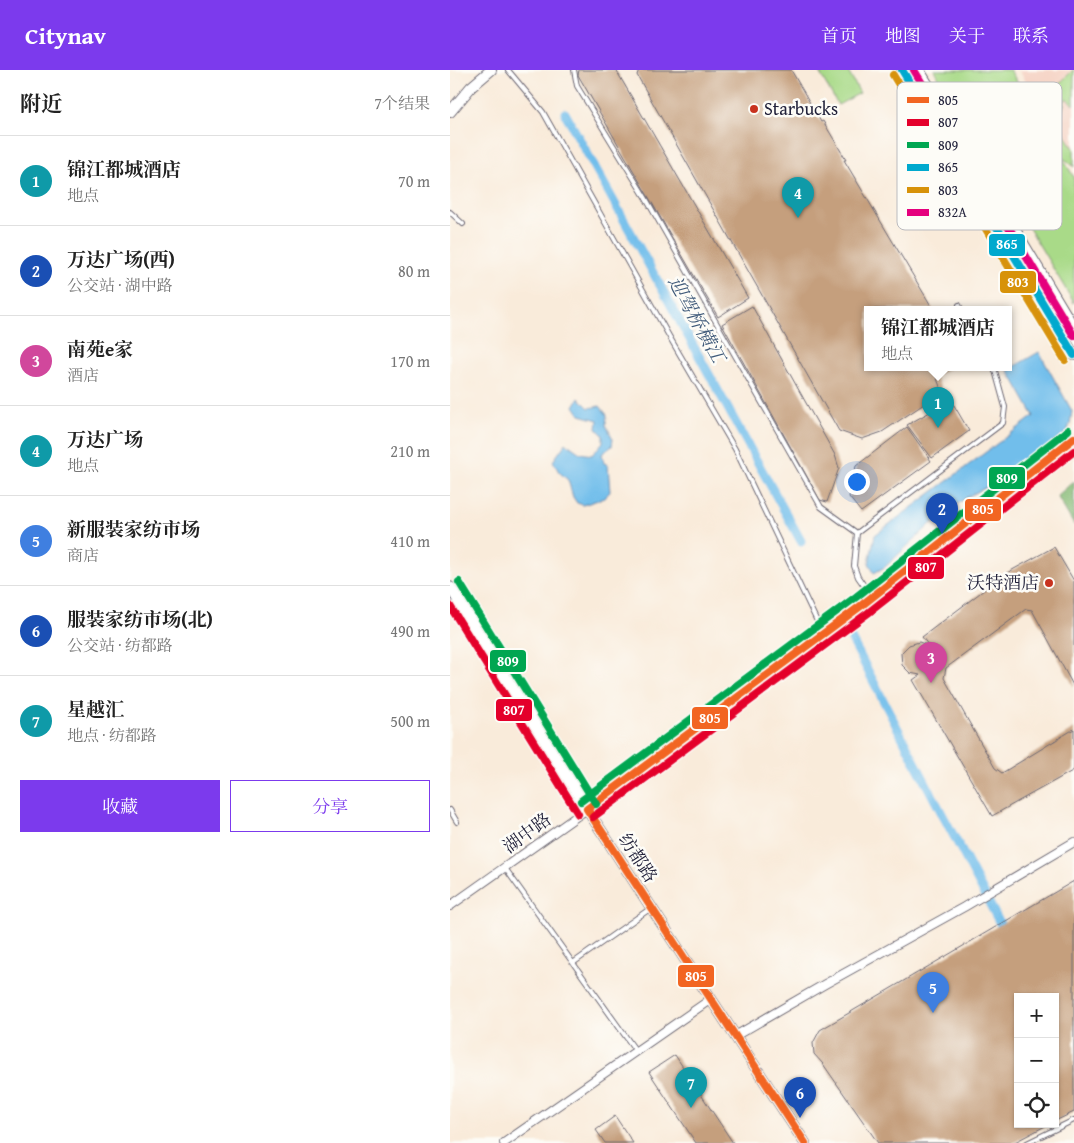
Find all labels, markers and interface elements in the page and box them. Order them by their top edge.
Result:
text: Citynav [25,18,106,53]
text: 首页 [821,22,857,49]
text: 地图 [885,22,921,49]
text: 关于 [949,22,985,49]
text: 联系 [1013,22,1049,49]
legend [897,82,1062,230]
text: 附近 [20,88,62,119]
text: 805 [938,90,958,110]
text: 7个结果 [374,91,430,115]
place label: Starbucks [764,95,838,122]
marker: Starbucks [748,103,760,115]
text: 807 [938,112,958,132]
text: 809 [938,135,958,155]
text: 锦江都城酒店 [67,155,181,183]
text: 865 [938,157,958,177]
text: 1 [32,169,40,193]
text: 70 m [398,169,430,193]
pin: 4 [782,177,814,218]
text: 803 [938,180,958,200]
text: 地点 [67,183,99,207]
text: 832A [938,202,967,222]
line badge: 865 [988,233,1026,257]
text: 865 [996,234,1018,254]
text: 万达广场(西) [67,245,175,273]
text: 2 [32,259,40,283]
text: 80 m [398,259,430,283]
line badge: 803 [999,270,1037,294]
water label: 迎驾桥横江 [662,271,734,370]
text: 803 [1007,272,1029,292]
text: 公交站 · 湖中路 [67,273,173,297]
popup [864,306,1012,371]
text: 锦江都城酒店 [881,313,995,341]
text: 南苑e家 [67,335,133,363]
text: 地点 [881,341,913,365]
text: 3 [32,349,40,373]
text: 170 m [390,349,430,373]
text: 酒店 [67,363,99,387]
pin: 1 [922,387,954,428]
text: 万达广场 [67,425,143,453]
text: 4 [32,439,40,463]
text: 210 m [390,439,430,463]
text: 地点 [67,453,99,477]
line badge: 809 [988,466,1026,490]
text: 809 [996,468,1018,488]
your location [844,469,870,495]
pin: 2 [926,493,958,534]
line badge: 805 [964,498,1002,522]
text: 805 [972,499,994,519]
text: 新服装家纺市场 [67,515,200,543]
text: 5 [32,529,40,553]
text: 410 m [390,529,430,553]
text: 商店 [67,543,99,567]
line badge: 807 [907,556,945,580]
text: 807 [915,557,937,577]
place label: 沃特酒店 [967,569,1039,596]
marker: 沃特酒店 [1043,577,1055,589]
text: 服装家纺市场(北) [67,605,213,633]
text: 6 [32,619,40,643]
text: 490 m [390,619,430,643]
text: 公交站 · 纺都路 [67,633,173,657]
pin: 3 [915,642,947,683]
line badge: 809 [489,649,527,673]
text: 809 [497,651,519,671]
text: 星越汇 [67,695,124,723]
line badge: 807 [495,698,533,722]
text: 807 [503,700,525,720]
line badge: 805 [691,706,729,730]
text: 805 [699,708,721,728]
text: 7 [32,709,40,733]
text: 500 m [390,709,430,733]
text: 地点 · 纺都路 [67,723,157,747]
button: 收藏 [20,780,220,832]
button: 分享 [230,780,430,832]
street label: 湖中路 [497,806,556,859]
street label: 纺都路 [612,828,664,888]
line badge: 805 [677,964,715,988]
text: 805 [685,966,707,986]
pin: 5 [917,972,949,1013]
map controls [1014,993,1059,1128]
button: + [1014,993,1059,1038]
button: − [1014,1038,1059,1083]
pin: 7 [675,1067,707,1108]
pin: 6 [784,1077,816,1118]
button: locate [1014,1083,1059,1128]

